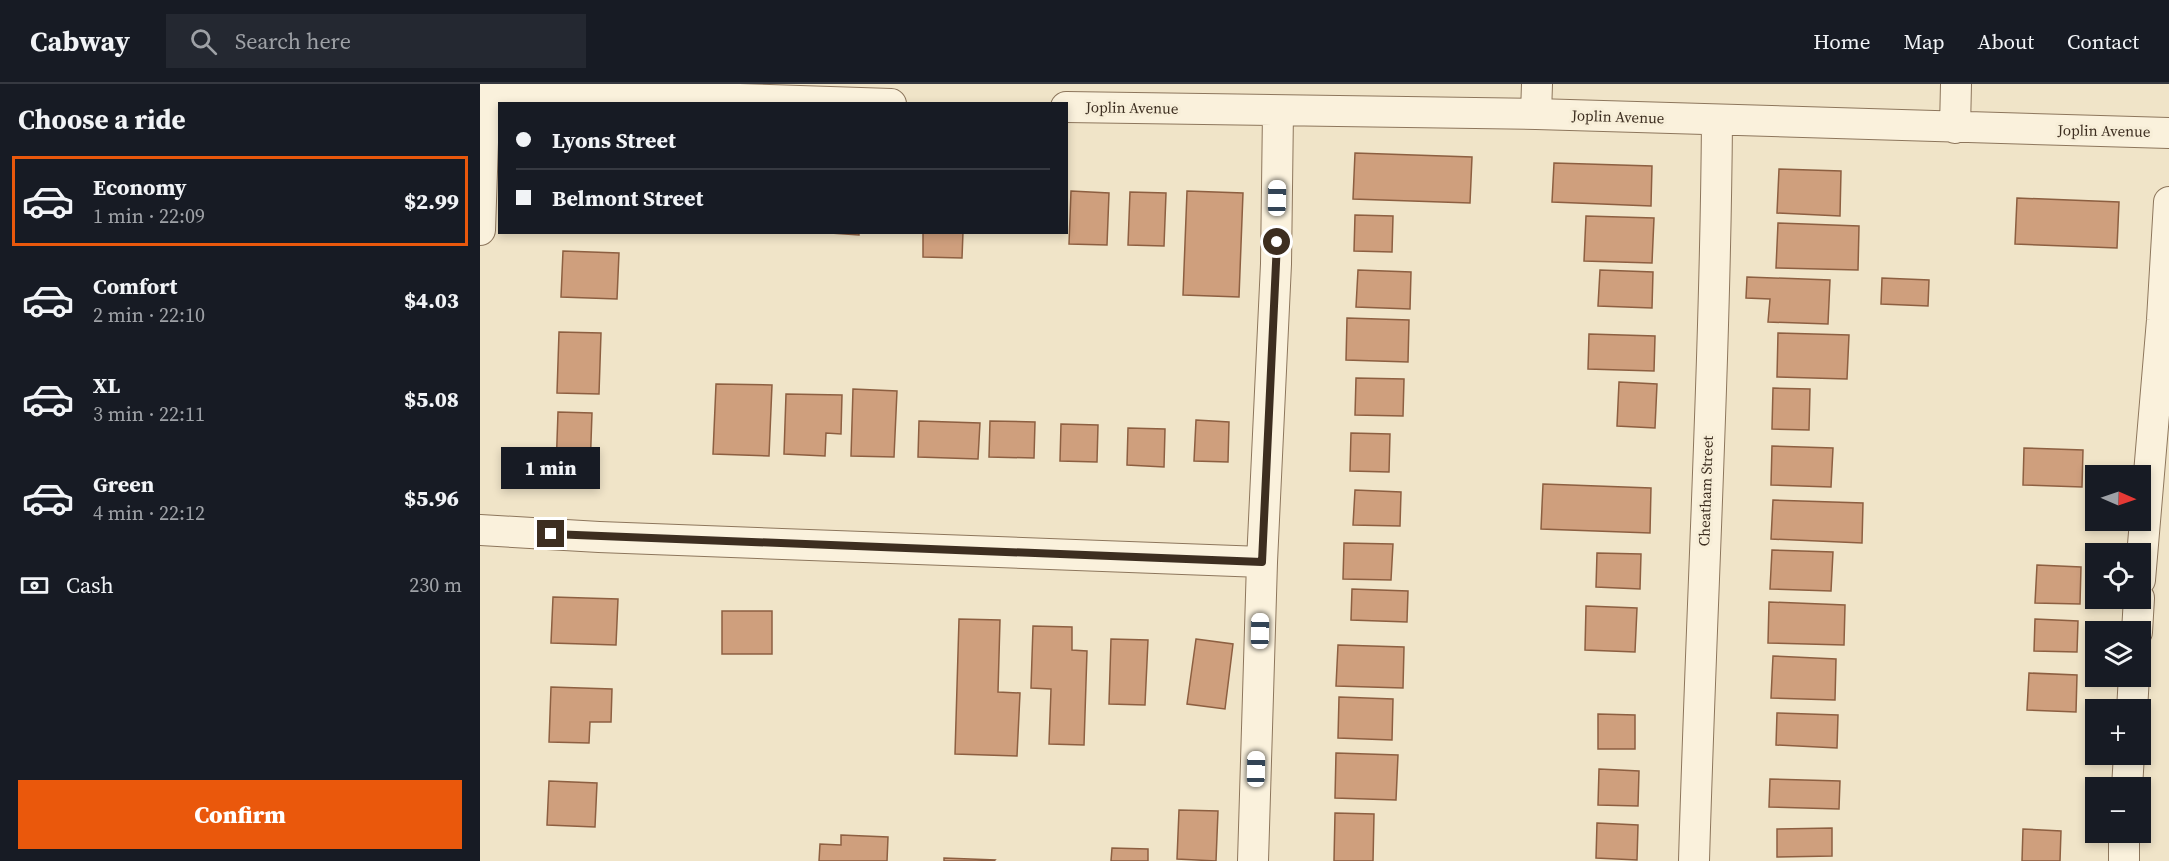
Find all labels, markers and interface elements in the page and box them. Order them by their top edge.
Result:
search box [166,14,586,68]
text: Cabway [30,22,130,60]
icon: search [187,25,220,58]
text: Search here [235,26,351,56]
text: Home [1813,27,1871,56]
text: Map [1904,27,1945,56]
text: About [1978,27,2034,56]
text: Contact [2067,27,2139,56]
street label: Joplin Avenue [1084,96,1179,119]
text: Choose a ride [18,101,186,138]
street label: Joplin Avenue [1570,104,1665,129]
street label: Joplin Avenue [2056,119,2151,142]
text: Lyons Street [552,125,676,155]
text: Economy [93,172,187,202]
icon: car [21,174,75,228]
car [1268,180,1286,216]
text: Belmont Street [552,183,703,213]
text: $2.99 [404,186,459,216]
text: 1 min · 22:09 [93,202,205,230]
route start [1263,228,1290,255]
text: Comfort [93,271,177,301]
icon: car [21,273,75,327]
text: $4.03 [404,285,459,315]
text: 2 min · 22:10 [93,301,205,329]
text: XL [93,370,120,400]
icon: car [21,372,75,426]
text: $5.08 [404,384,459,414]
text: 3 min · 22:11 [93,400,205,428]
street label: Cheatham Street [1693,435,1718,547]
callout: 1 min [502,447,601,489]
text: 1 min [524,454,577,482]
north arrow [2085,465,2151,531]
map controls [2085,465,2151,843]
text: Green [93,469,154,499]
icon: car [21,471,75,525]
text: $5.96 [404,483,459,513]
text: 4 min · 22:12 [93,499,205,527]
route end [537,520,564,547]
button: locate [2085,543,2151,609]
icon: cash [18,569,51,602]
text: Cash [66,570,114,600]
text: 230 m [409,571,462,599]
car [1251,613,1269,649]
button: layers [2085,621,2151,687]
button: + [2085,699,2151,765]
car [1247,751,1265,787]
button: − [2085,777,2151,843]
button: Confirm [18,780,462,849]

